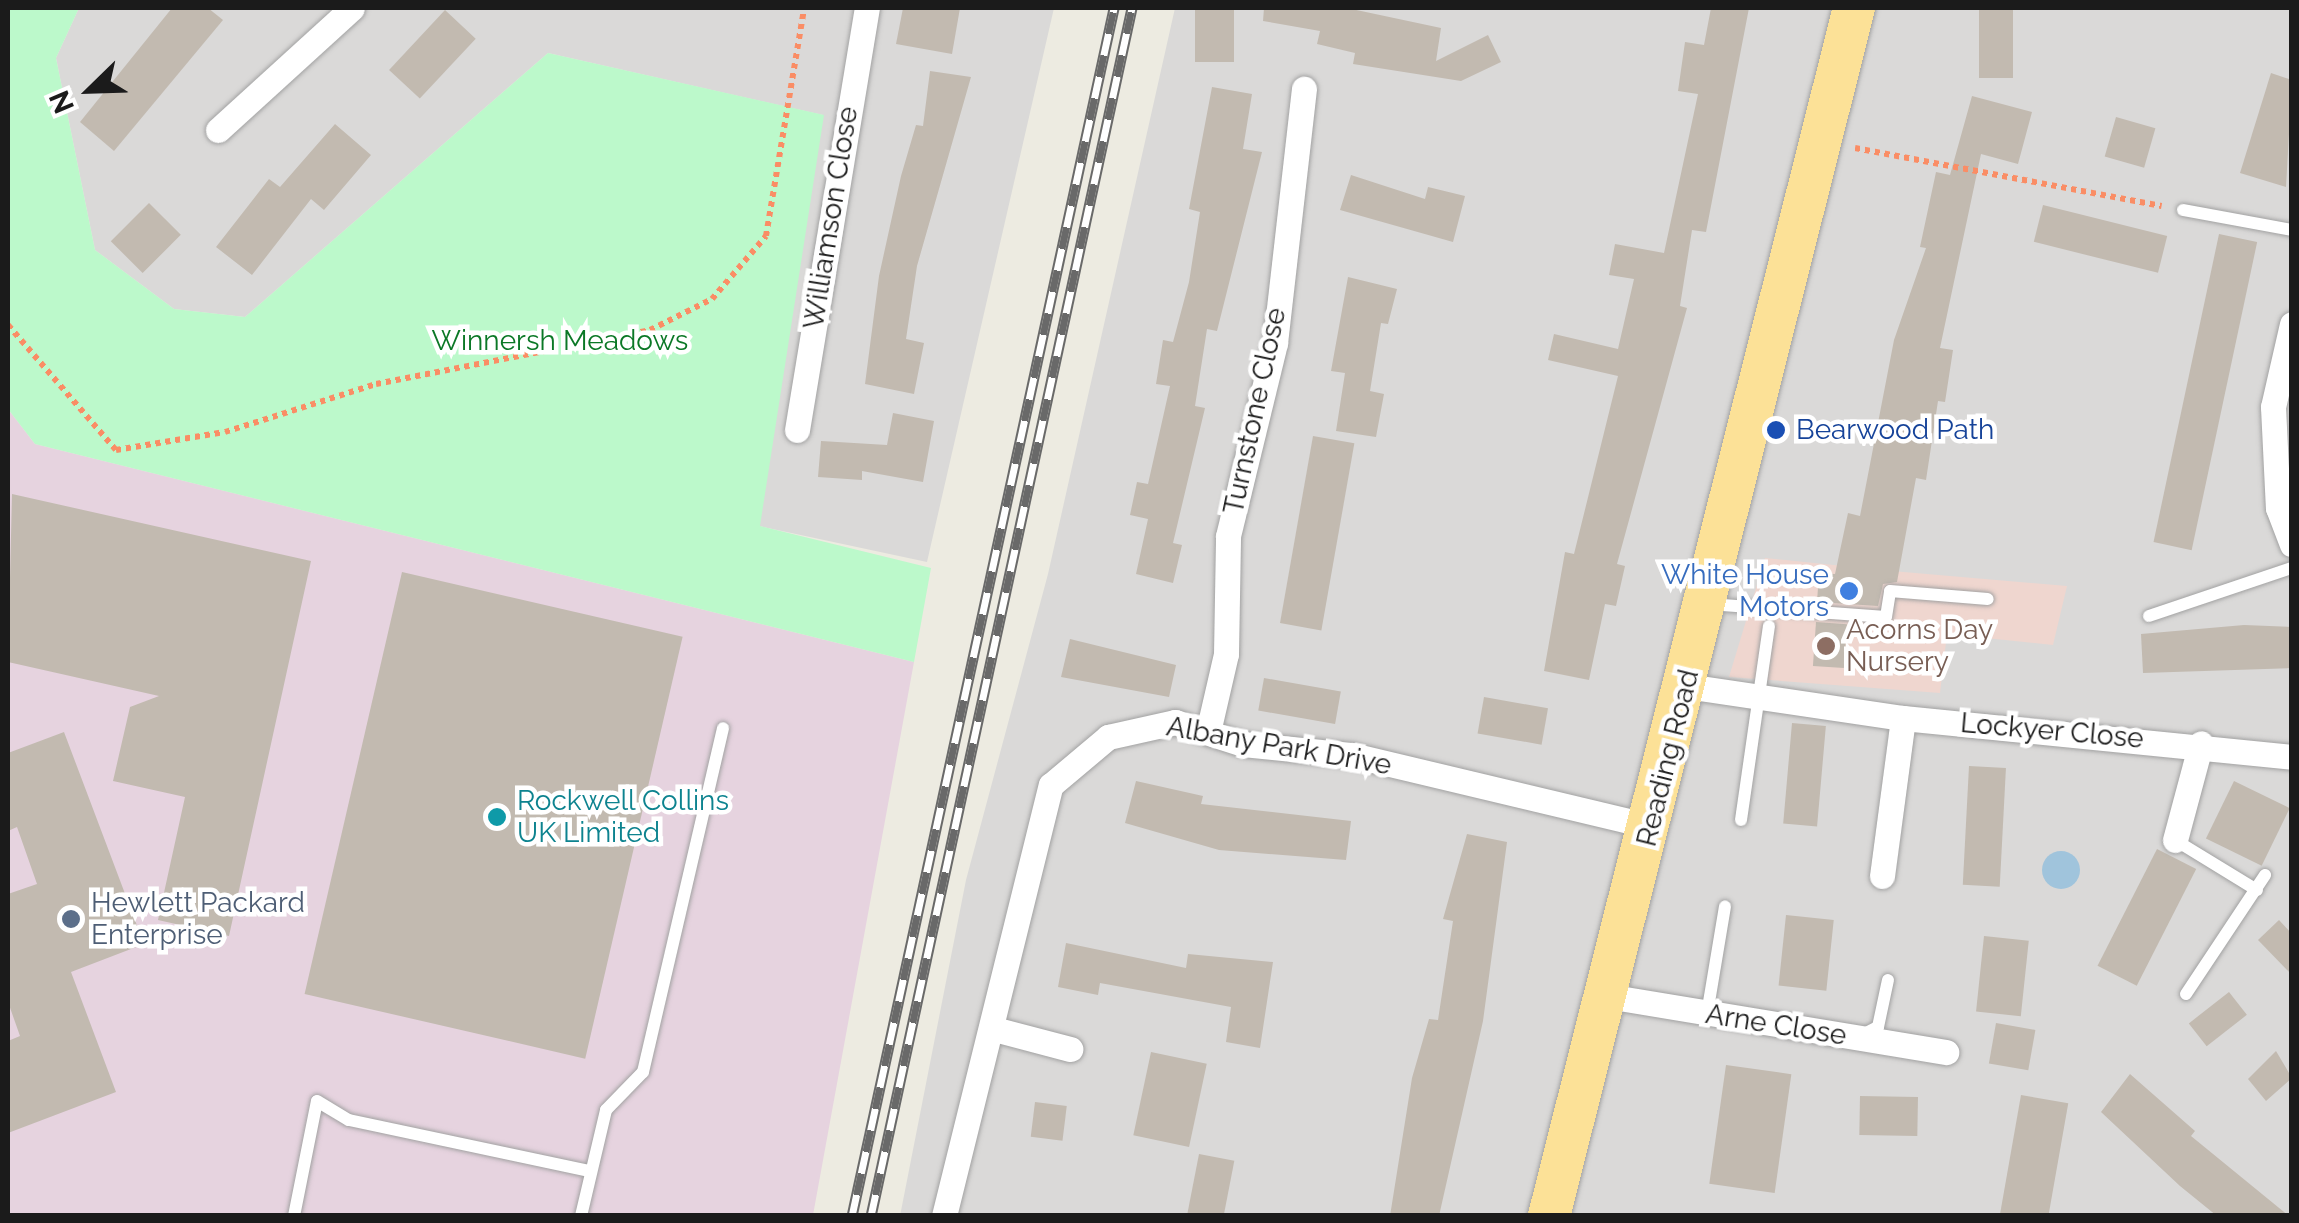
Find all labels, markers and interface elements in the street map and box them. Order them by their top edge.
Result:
north arrow [40,40,140,140]
text: N [43,86,81,118]
street label: Williamson Close [797,104,865,332]
street label: Turnstone Close [1217,305,1293,517]
park label: Winnersh Meadows [432,324,688,358]
place label: Bearwood Path [1796,413,1994,447]
marker: Bearwood Path [1765,419,1787,441]
place label: White House Motors [1661,558,1829,624]
marker: White House Motors [1838,580,1860,602]
place label: Acorns Day Nursery [1846,613,1993,679]
marker: Acorns Day Nursery [1815,635,1837,657]
street label: Reading Road [1630,666,1706,850]
street label: Lockyer Close [1959,706,2145,756]
street label: Albany Park Drive [1164,710,1394,782]
place label: Rockwell Collins UK Limited [517,784,730,850]
marker: Rockwell Collins UK Limited [486,806,508,828]
place label: Hewlett Packard Enterprise [91,886,305,952]
marker: Hewlett Packard Enterprise [60,908,82,930]
street label: Arne Close [1703,997,1849,1053]

